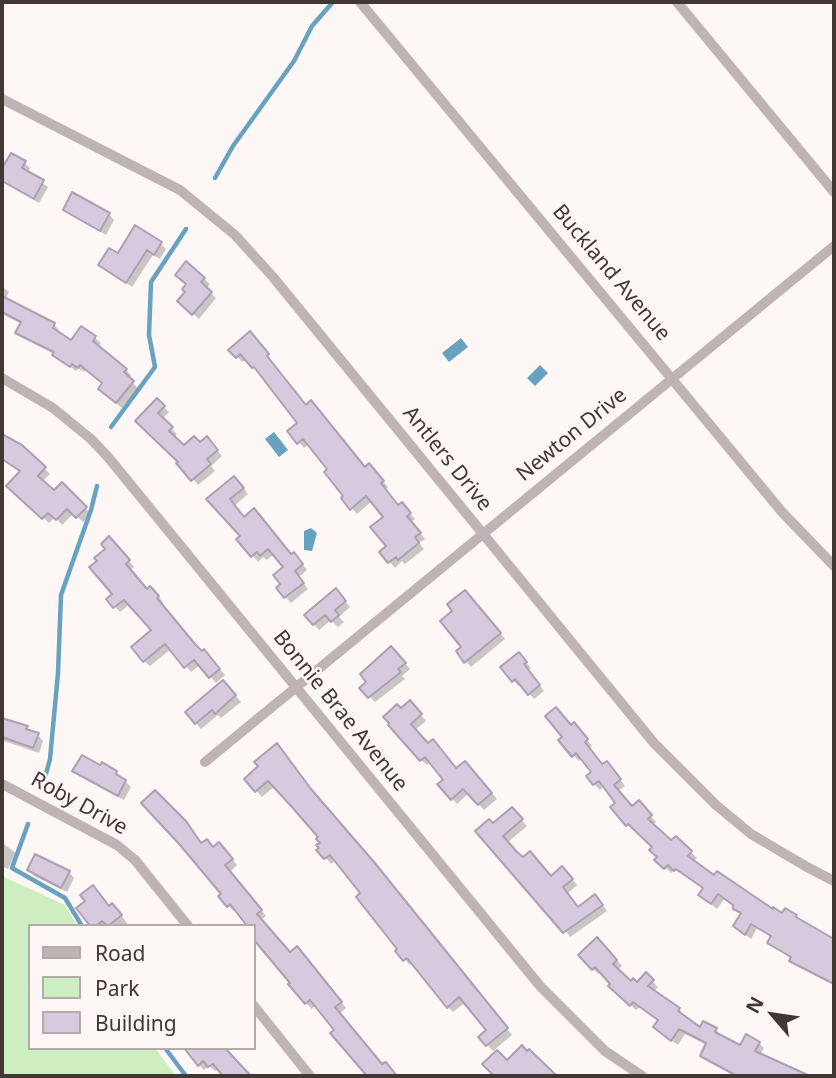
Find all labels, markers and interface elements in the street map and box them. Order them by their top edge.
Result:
street label: Buckland Avenue [547,200,675,346]
street label: Newton Drive [512,383,632,487]
street label: Antlers Drive [397,402,497,516]
street label: Bonnie Brae Avenue [267,625,413,797]
street label: Roby Drive [26,767,132,841]
legend [28,924,256,1050]
text: Road [95,939,145,967]
text: Park [95,974,139,1002]
north arrow [738,980,808,1050]
text: N [740,992,770,1018]
text: Building [95,1009,177,1037]

